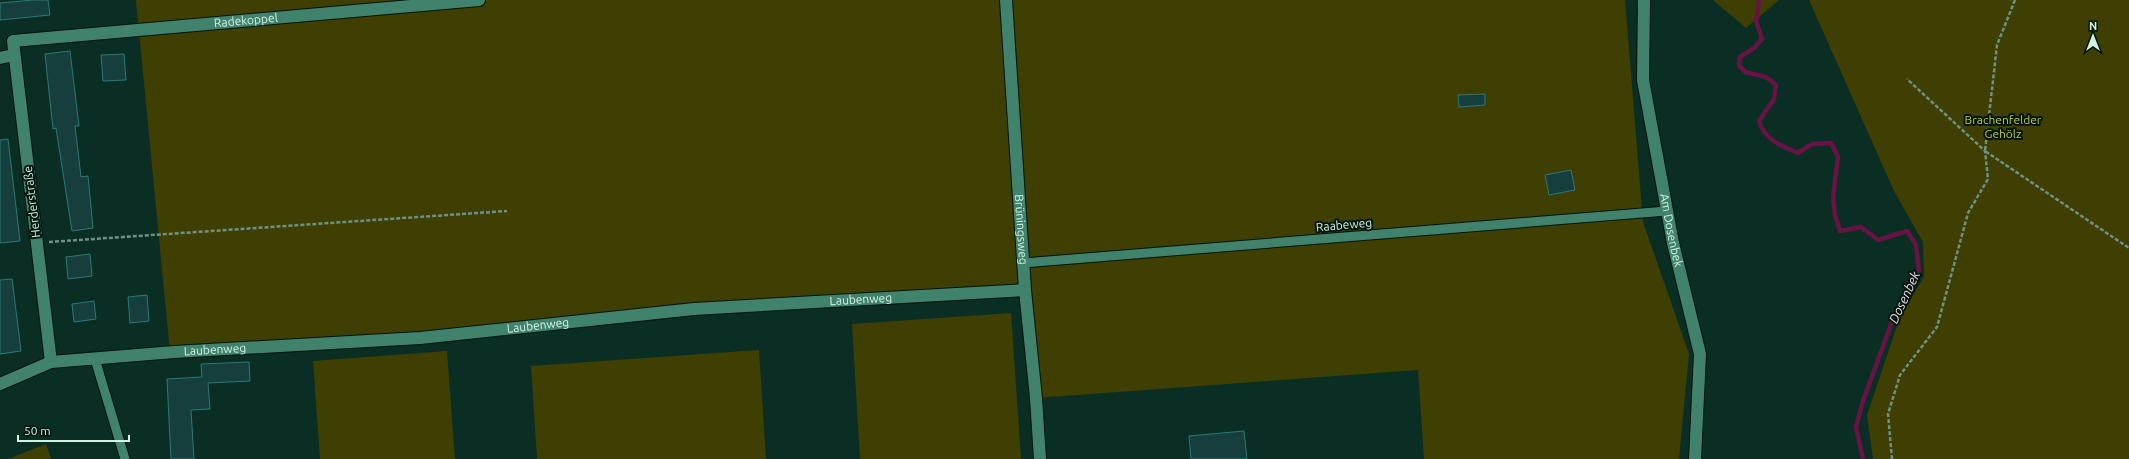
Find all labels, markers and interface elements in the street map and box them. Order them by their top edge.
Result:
street label: Radekoppel [213,11,278,29]
north arrow [2073,16,2113,56]
text: N [2089,20,2097,32]
park label: Brachenfelder Gehölz [1965,113,2042,140]
street label: Herderstraße [21,165,42,239]
street label: Am Dosenbek [1658,192,1686,268]
street label: Brüningsweg [1013,194,1030,265]
street label: Raabeweg [1315,216,1373,233]
water label: Dosenbek [1886,268,1922,325]
street label: Laubenweg [829,291,892,307]
street label: Laubenweg [506,315,570,335]
street label: Laubenweg [183,341,247,357]
scale bar [18,417,129,443]
text: 50 m [24,424,51,437]

